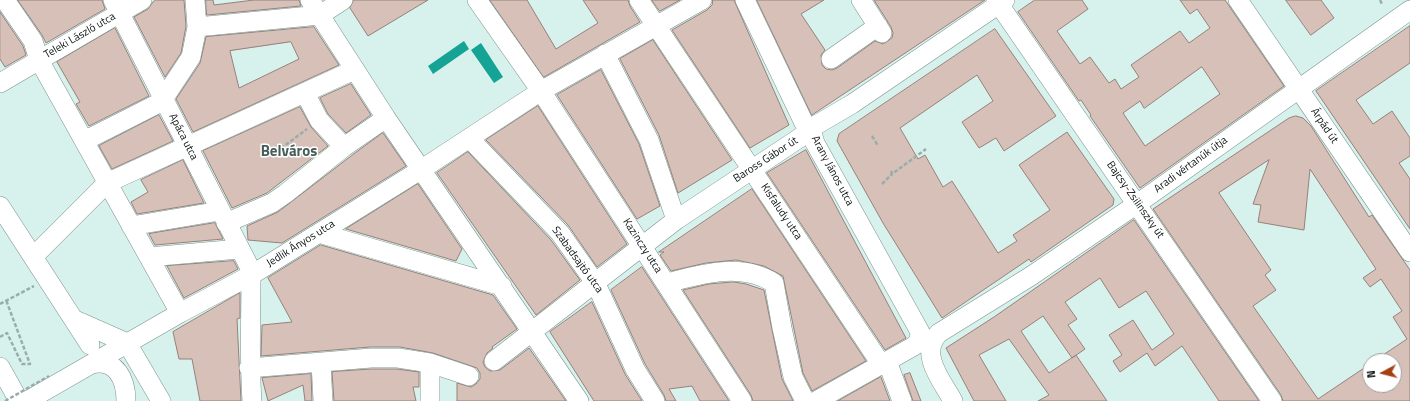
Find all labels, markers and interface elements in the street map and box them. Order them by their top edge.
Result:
street label: Teleki László utca [42,10,118,62]
street label: Árpád út [1307,106,1341,146]
street label: Apáca utca [166,111,200,163]
street label: Baross Gábor út [731,134,801,186]
street label: Arany János utca [808,134,856,208]
street label: Aradi vértanúk útja [1152,134,1230,196]
district label: Belváros [261,143,317,161]
street label: Bajcsy-Zsilinszky út [1103,159,1167,241]
street label: Kisfaludy utca [757,181,805,243]
street label: Kazinczy utca [619,216,665,276]
street label: Jedlik Ányos utca [264,218,338,270]
street label: Szabadsajtó utca [549,224,605,296]
north arrow [1362,353,1402,393]
text: N [1363,370,1379,379]

